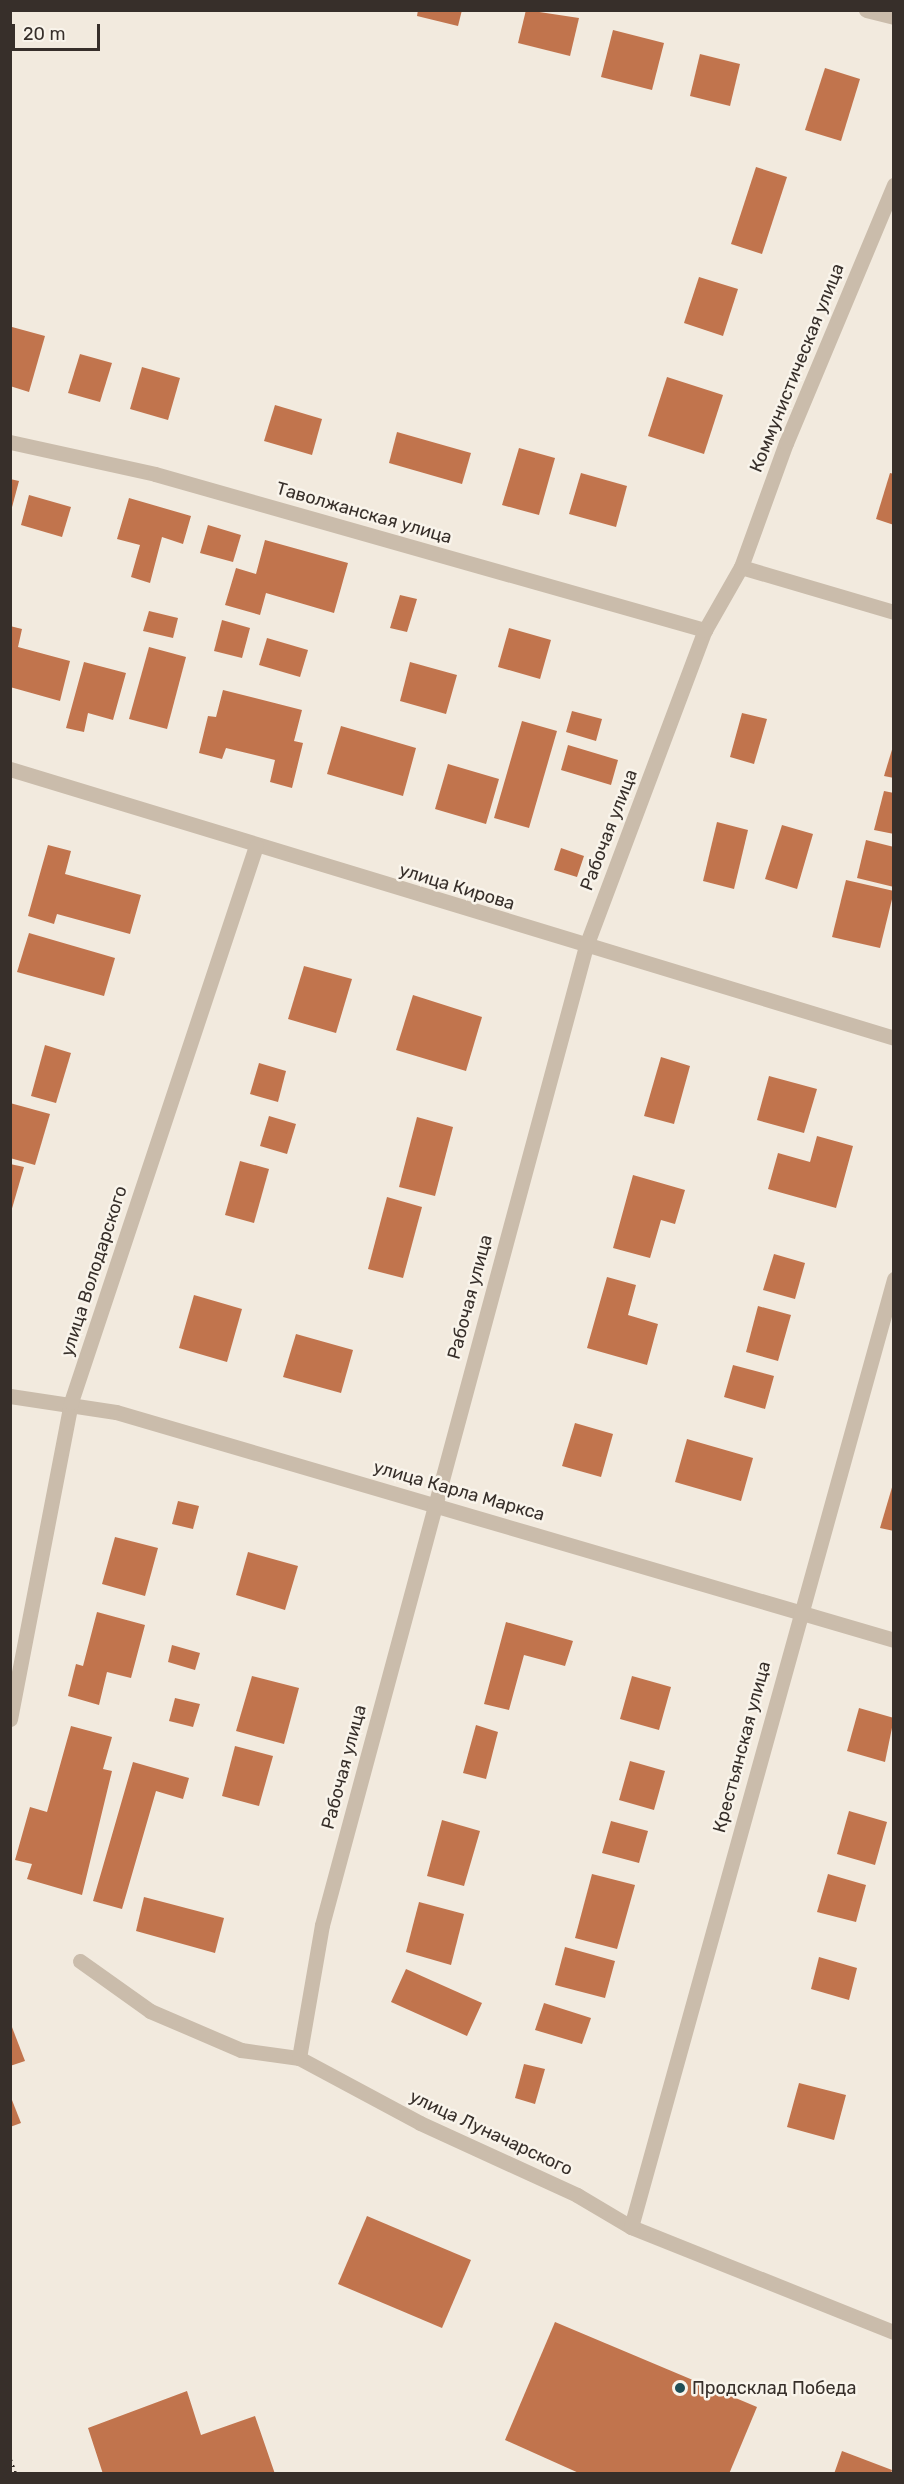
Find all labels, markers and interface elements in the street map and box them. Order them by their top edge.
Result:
scale bar [15,12,104,50]
text: 20 m [23,23,65,45]
street label: Коммунистическая улица [745,260,849,476]
street label: Таволжанская улица [274,478,454,548]
street label: Рабочая улица [576,766,642,894]
street label: улица Кирова [397,859,517,915]
street label: улица Володарского [56,1183,132,1359]
street label: Рабочая улица [443,1232,497,1362]
street label: улица Карла Маркса [371,1456,547,1526]
street label: Крестьянская улица [709,1659,775,1835]
street label: Рабочая улица [317,1702,371,1832]
street label: улица Луначарского [406,2086,576,2180]
place label: Продсклад Победа [692,2377,856,2399]
marker: Продсклад Победа [673,2381,687,2395]

